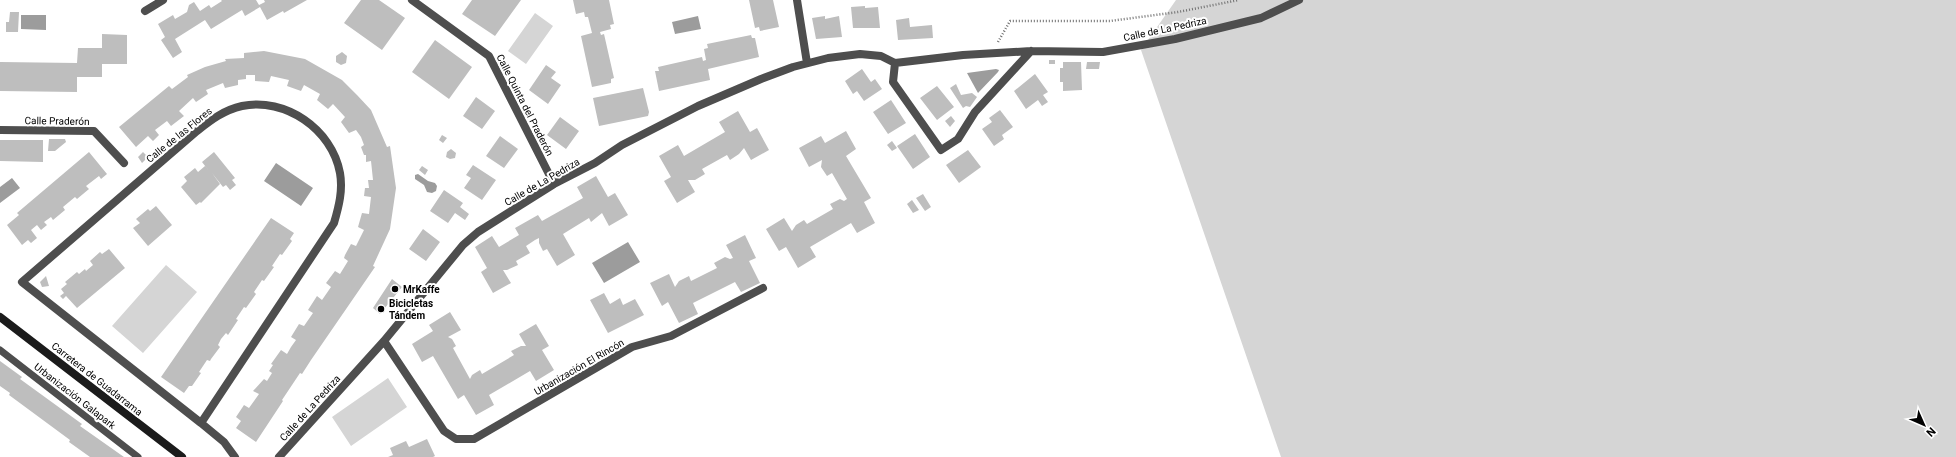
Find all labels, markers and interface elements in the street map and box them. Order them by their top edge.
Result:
street label: Calle de La Pedriza [1122,15,1208,43]
street label: Calle Quinta del Praderón [495,52,555,158]
street label: Calle de las Flores [144,105,214,165]
street label: Calle Praderón [24,115,90,127]
street label: Calle de La Pedriza [503,156,581,208]
marker: MrKaffe [390,284,400,294]
place label: MrKaffe [403,284,440,295]
place label: Bicicletas Tándem [389,298,433,321]
marker: Bicicletas Tándem [376,304,386,314]
street label: Urbanización El Rincón [532,337,626,397]
street label: Carretera de Guadarrama [49,340,145,418]
street label: Urbanización Galapark [32,361,119,432]
street label: Calle de La Pedriza [278,373,342,443]
north arrow [1904,405,1944,445]
text: N [1923,424,1938,439]

